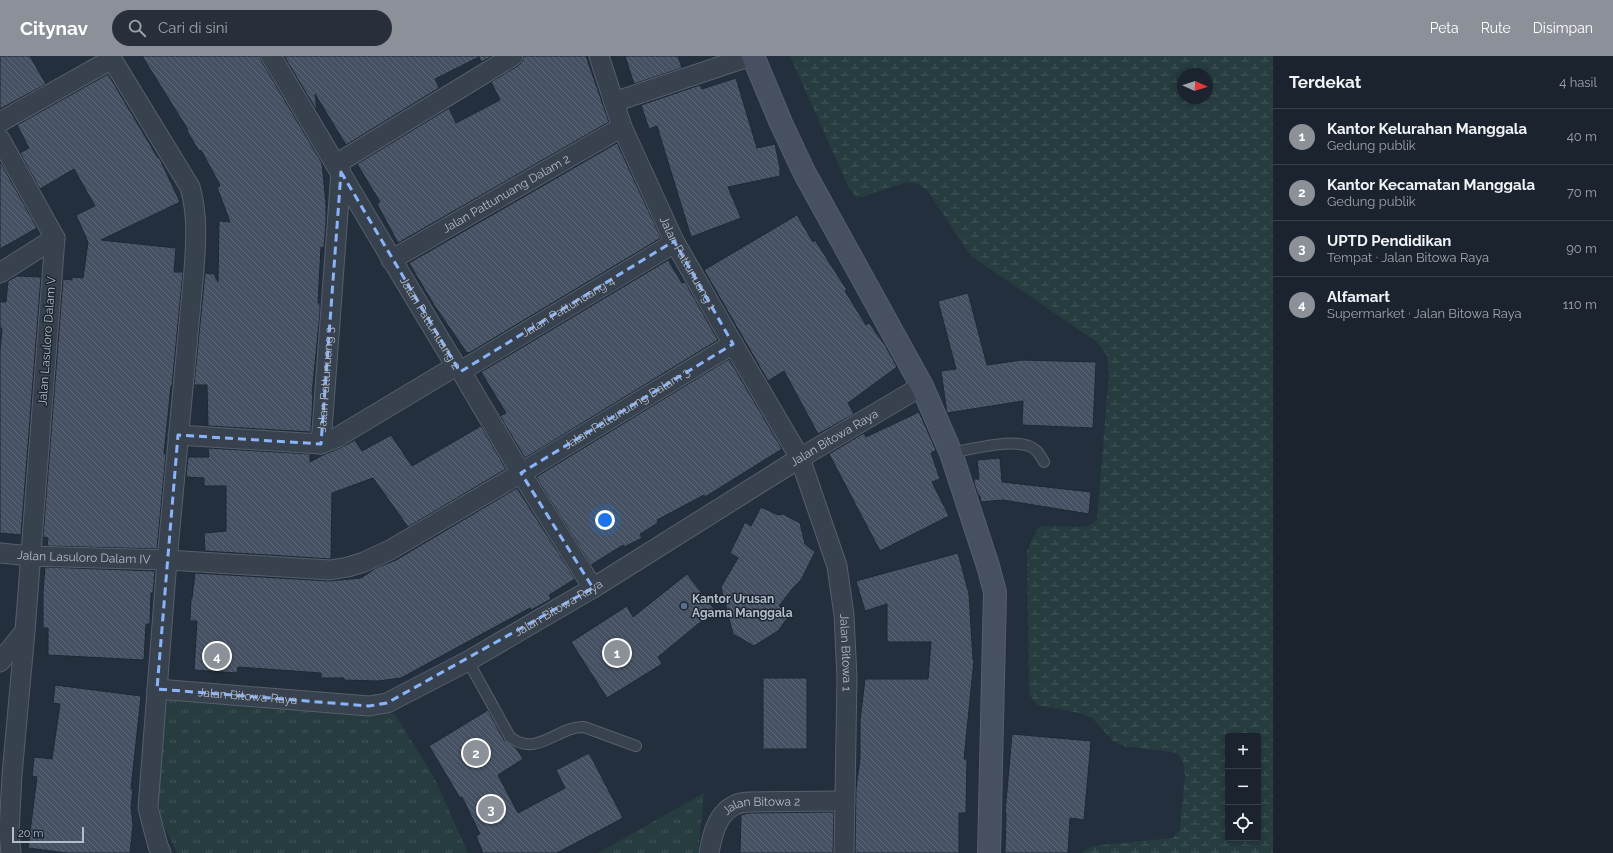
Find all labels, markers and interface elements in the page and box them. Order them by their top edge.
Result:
search box [112,10,392,46]
text: Citynav [20,17,88,39]
icon: search [126,17,148,39]
text: Cari di sini [158,19,228,37]
text: Peta [1430,20,1459,36]
text: Rute [1481,20,1511,36]
text: Disimpan [1533,20,1593,36]
north arrow [1177,68,1213,104]
text: Terdekat [1289,72,1361,92]
text: 4 hasil [1559,75,1597,90]
text: Kantor Kelurahan Manggala [1327,120,1527,138]
text: 1 [1299,129,1305,144]
text: 40 m [1567,129,1597,144]
text: Gedung publik [1327,138,1416,153]
street label: Jalan Pattunuang Dalam 2 [440,151,572,236]
text: Kantor Kecamatan Manggala [1327,176,1535,194]
text: 2 [1298,185,1306,200]
text: 70 m [1567,185,1597,200]
text: Gedung publik [1327,194,1416,209]
street label: Jalan Pattunuang 1 [657,214,719,312]
text: UPTD Pendidikan [1327,232,1451,250]
text: 3 [1298,241,1306,256]
text: 90 m [1566,241,1597,256]
text: Tempat · Jalan Bitowa Raya [1327,250,1489,265]
street label: Jalan Pattunuang 4 [519,273,618,340]
street label: Jalan Pattunuang 2 [397,274,463,372]
street label: Jalan Lasuloro Dalam V [35,276,59,406]
text: Alfamart [1327,288,1390,306]
text: 4 [1298,297,1306,312]
text: 110 m [1563,297,1597,312]
text: Supermarket · Jalan Bitowa Raya [1327,306,1522,321]
street label: Jalan Pattunuang 3 [315,326,337,433]
street label: Jalan Pattunuang Dalam 3 [561,365,692,452]
street label: Jalan Bitowa Raya [788,406,881,469]
your location [595,510,615,530]
street label: Jalan Lasuloro Dalam IV [17,548,151,567]
street label: Jalan Bitowa Raya [512,577,605,639]
place label: Kantor Urusan Agama Manggala [692,592,793,620]
marker: Kantor Urusan Agama Manggala [679,601,689,611]
street label: Jalan Bitowa 1 [837,613,854,691]
pin: 1 [604,638,630,668]
pin: 4 [204,641,230,671]
street label: Jalan Bitowa Raya [197,685,298,707]
map controls [1225,733,1261,841]
button: + [1225,733,1261,769]
pin: 2 [463,738,489,768]
button: − [1225,769,1261,805]
pin: 3 [478,794,504,824]
street label: Jalan Bitowa 2 [719,794,800,818]
button: locate [1225,805,1261,841]
scale bar [12,825,84,844]
text: 20 m [18,827,43,840]

